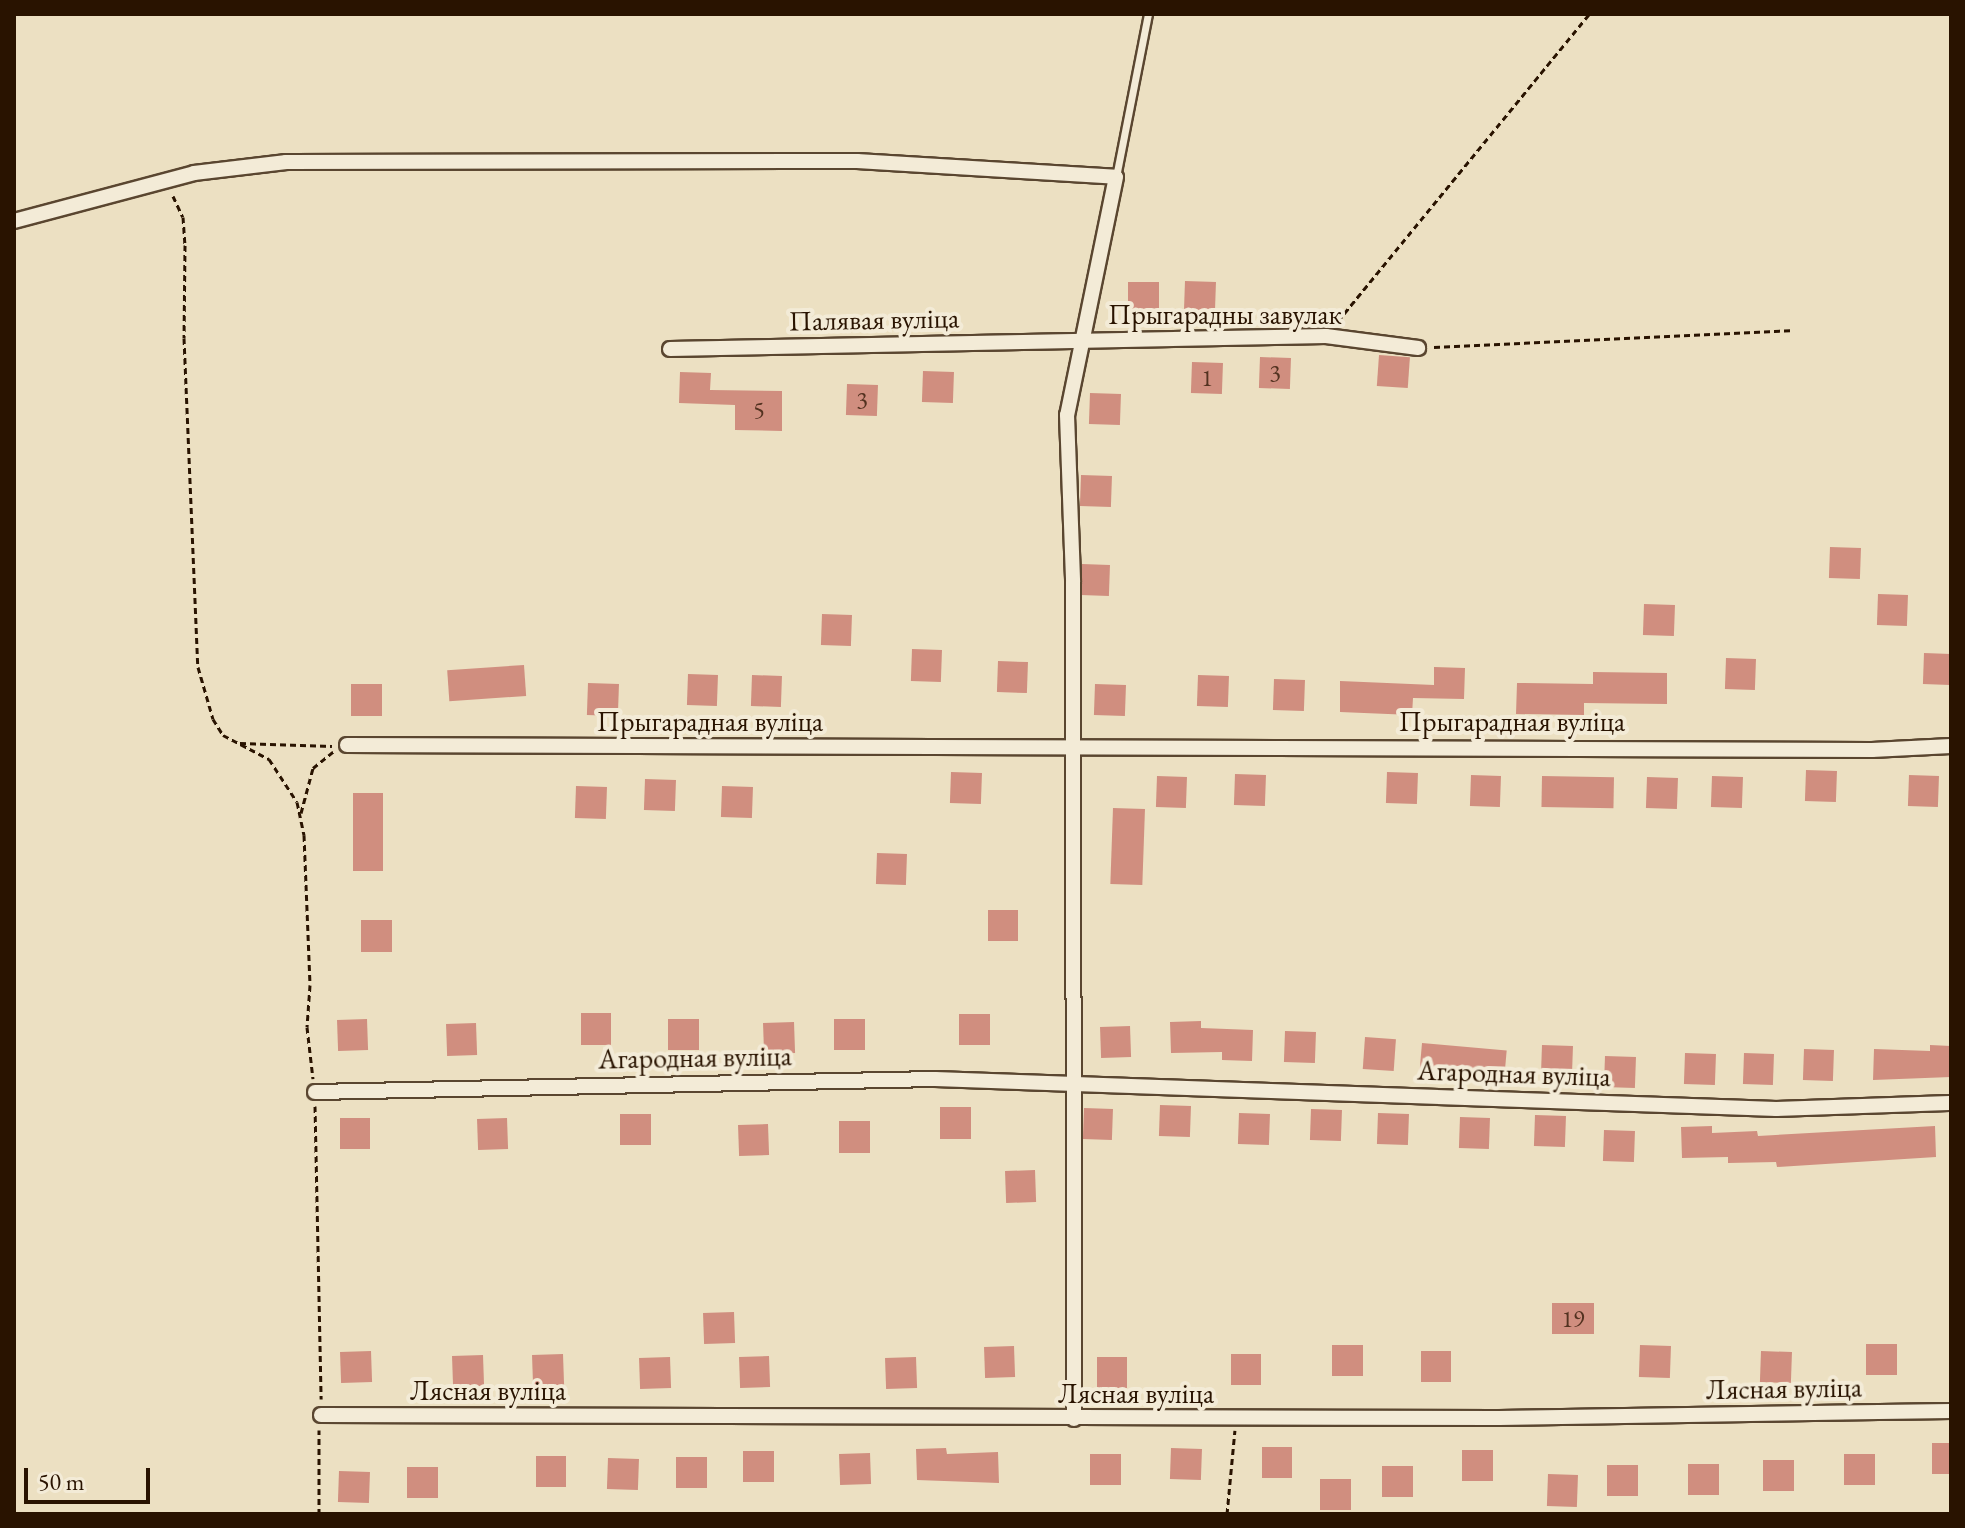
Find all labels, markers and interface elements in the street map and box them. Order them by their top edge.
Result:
street label: Прыгарадны завулак [1108,297,1342,331]
street label: Палявая вуліца [789,301,959,337]
house number: 3 [1269,359,1281,387]
house number: 1 [1201,364,1213,392]
house number: 3 [856,386,868,414]
house number: 5 [753,396,765,424]
street label: Прыгарадная вуліца [597,704,823,738]
street label: Прыгарадная вуліца [1399,704,1625,738]
street label: Агародная вуліца [598,1039,792,1075]
street label: Агародная вуліца [1417,1053,1611,1093]
house number: 19 [1561,1305,1585,1333]
street label: Лясная вуліца [1706,1370,1862,1406]
street label: Лясная вуліца [410,1373,566,1407]
street label: Лясная вуліца [1058,1376,1214,1410]
scale bar [28,1452,154,1502]
text: 50 m [38,1466,85,1497]

